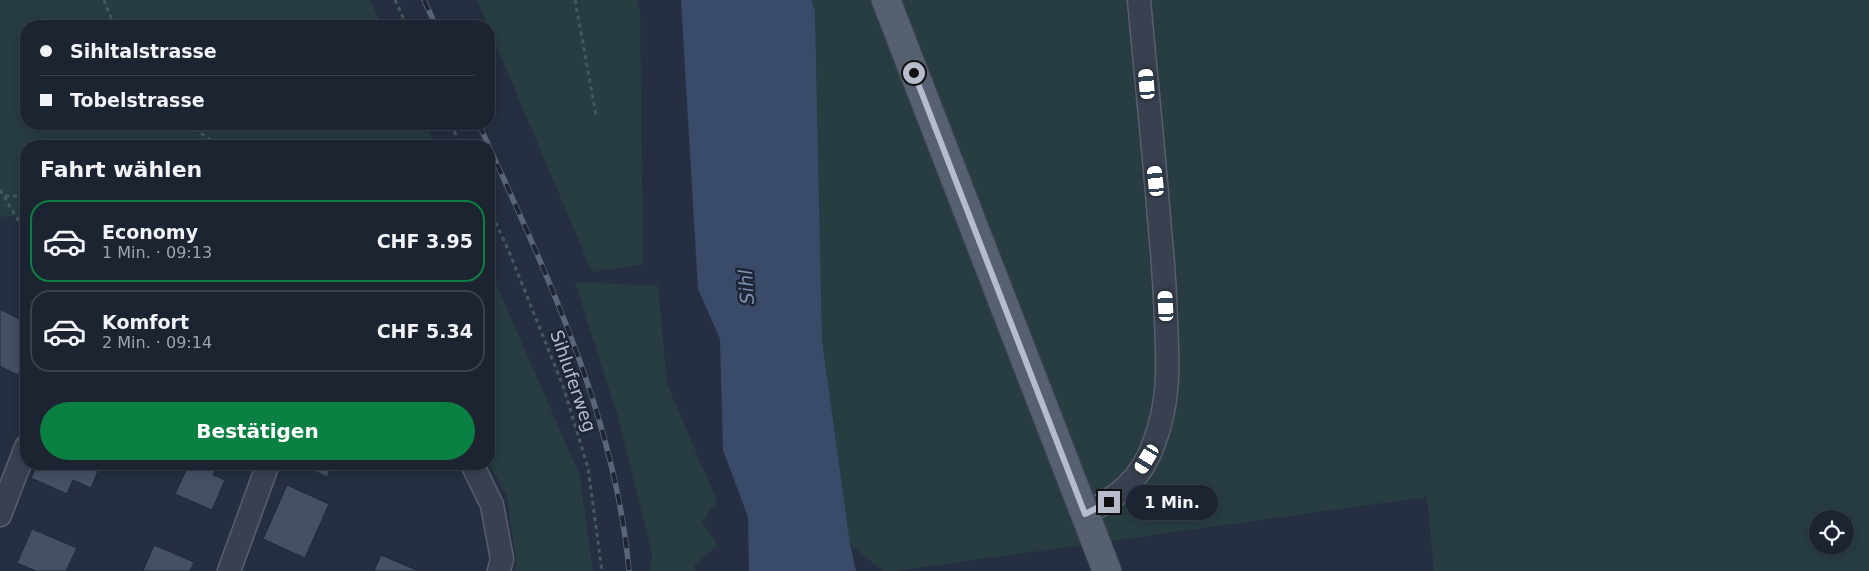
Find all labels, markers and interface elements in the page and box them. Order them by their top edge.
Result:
text: Sihltalstrasse [70,40,217,62]
route start [903,62,925,84]
car [1138,68,1155,100]
text: Tobelstrasse [70,89,205,111]
text: Fahrt wählen [40,157,202,182]
car [1146,165,1165,197]
icon: car [42,219,87,264]
text: Economy [102,221,198,243]
text: CHF 3.95 [377,230,473,252]
text: 1 Min. · 09:13 [102,243,212,262]
water label: Sihl [734,268,758,305]
car [1157,291,1174,321]
icon: car [42,309,87,354]
text: Komfort [102,311,189,333]
text: CHF 5.34 [377,320,473,342]
street label: Sihluferweg [546,327,601,435]
text: 2 Min. · 09:14 [102,333,212,352]
button: Bestätigen [40,402,475,460]
car [1132,442,1161,476]
callout: 1 Min. [1126,484,1219,520]
route end [1098,491,1120,513]
text: 1 Min. [1144,493,1200,512]
map controls [1809,510,1854,555]
button: locate [1809,510,1854,555]

